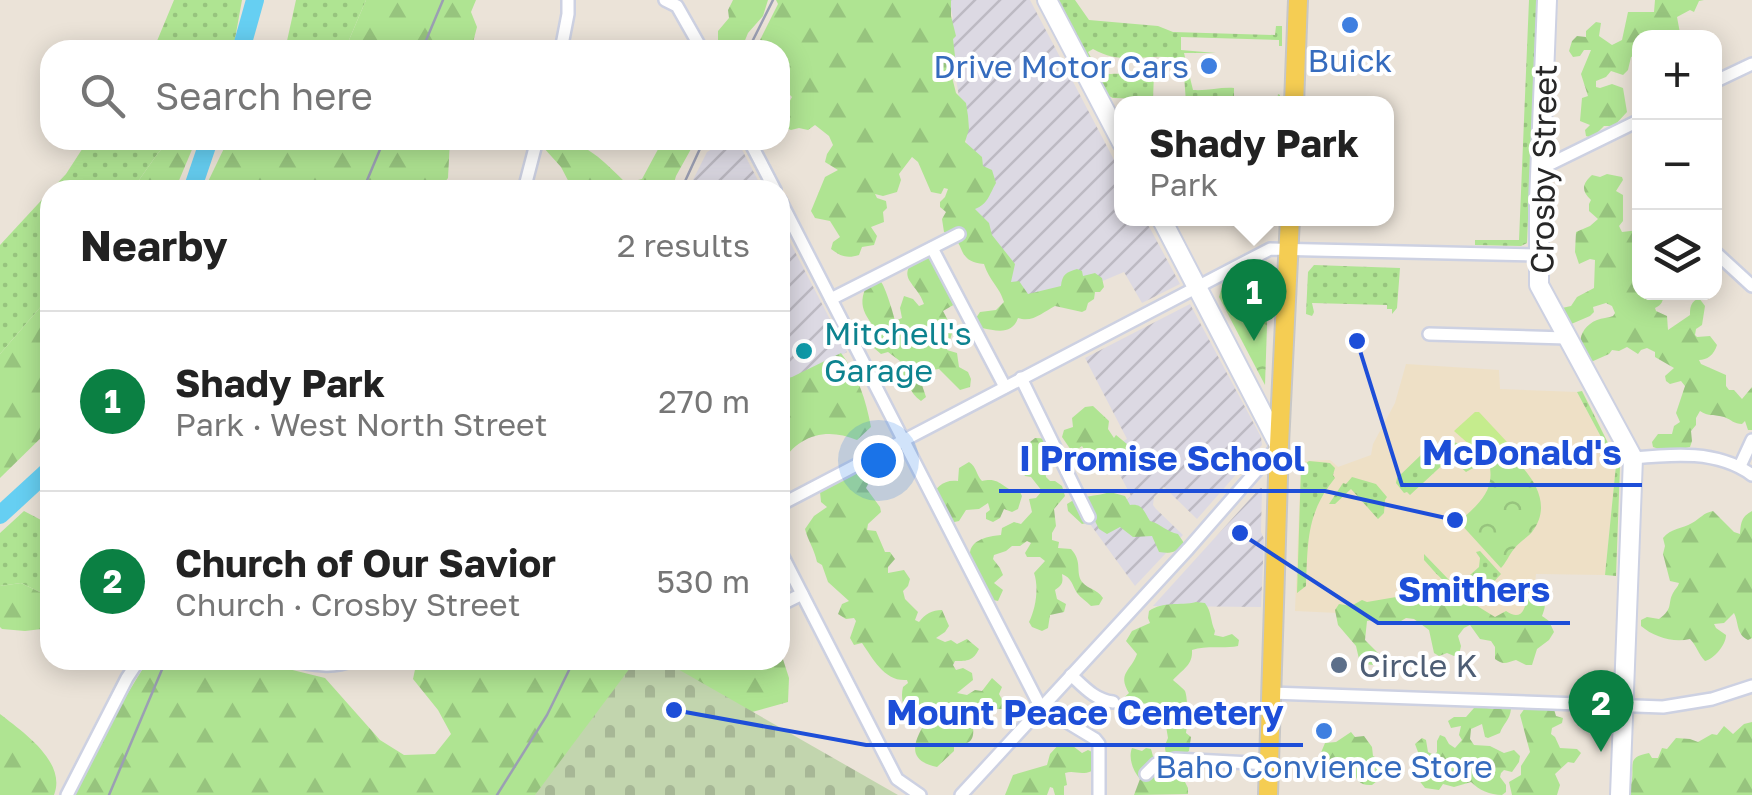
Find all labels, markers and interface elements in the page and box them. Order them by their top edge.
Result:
marker: Buick [1339,14,1361,36]
map controls [1632,30,1722,300]
button: + [1632,30,1722,120]
search box [40,40,790,150]
place label: Buick [1308,41,1392,79]
place label: Drive Motor Cars [933,47,1189,85]
marker: Drive Motor Cars [1198,55,1220,77]
street label: Crosby Street [1522,64,1564,274]
icon: search [75,68,130,123]
text: Search here [155,73,373,118]
popup [1114,96,1394,226]
text: Shady Park [1149,120,1359,165]
button: − [1632,120,1722,210]
text: Park [1149,165,1218,203]
button: layers [1632,210,1722,300]
text: Nearby [80,220,228,270]
text: 2 results [617,226,750,264]
pin: 1 [1222,258,1286,341]
place label: Mitchell's Garage [824,314,972,389]
marker: Mitchell's Garage [793,340,815,362]
text: Shady Park [175,360,385,405]
text: 1 [104,382,121,420]
text: 270 m [658,382,750,420]
text: Park · West North Street [175,405,547,443]
callout: McDonald's [1402,420,1642,485]
callout: I Promise School [999,426,1325,491]
text: McDonald's [1422,431,1622,473]
your location [853,435,904,486]
text: I Promise School [1019,437,1305,479]
text: Church of Our Savior [175,540,556,585]
callout: Smithers [1378,558,1570,623]
text: 2 [103,562,122,600]
text: 530 m [657,562,750,600]
text: Smithers [1398,568,1550,610]
text: Church · Crosby Street [175,585,520,623]
place label: Circle K [1359,646,1478,684]
marker: Circle K [1328,654,1350,676]
pin: 2 [1568,670,1634,752]
callout: Mount Peace Cemetery [866,680,1303,745]
text: Mount Peace Cemetery [886,691,1284,733]
marker: Baho Convience Store [1313,720,1335,742]
place label: Baho Convience Store [1155,747,1493,785]

